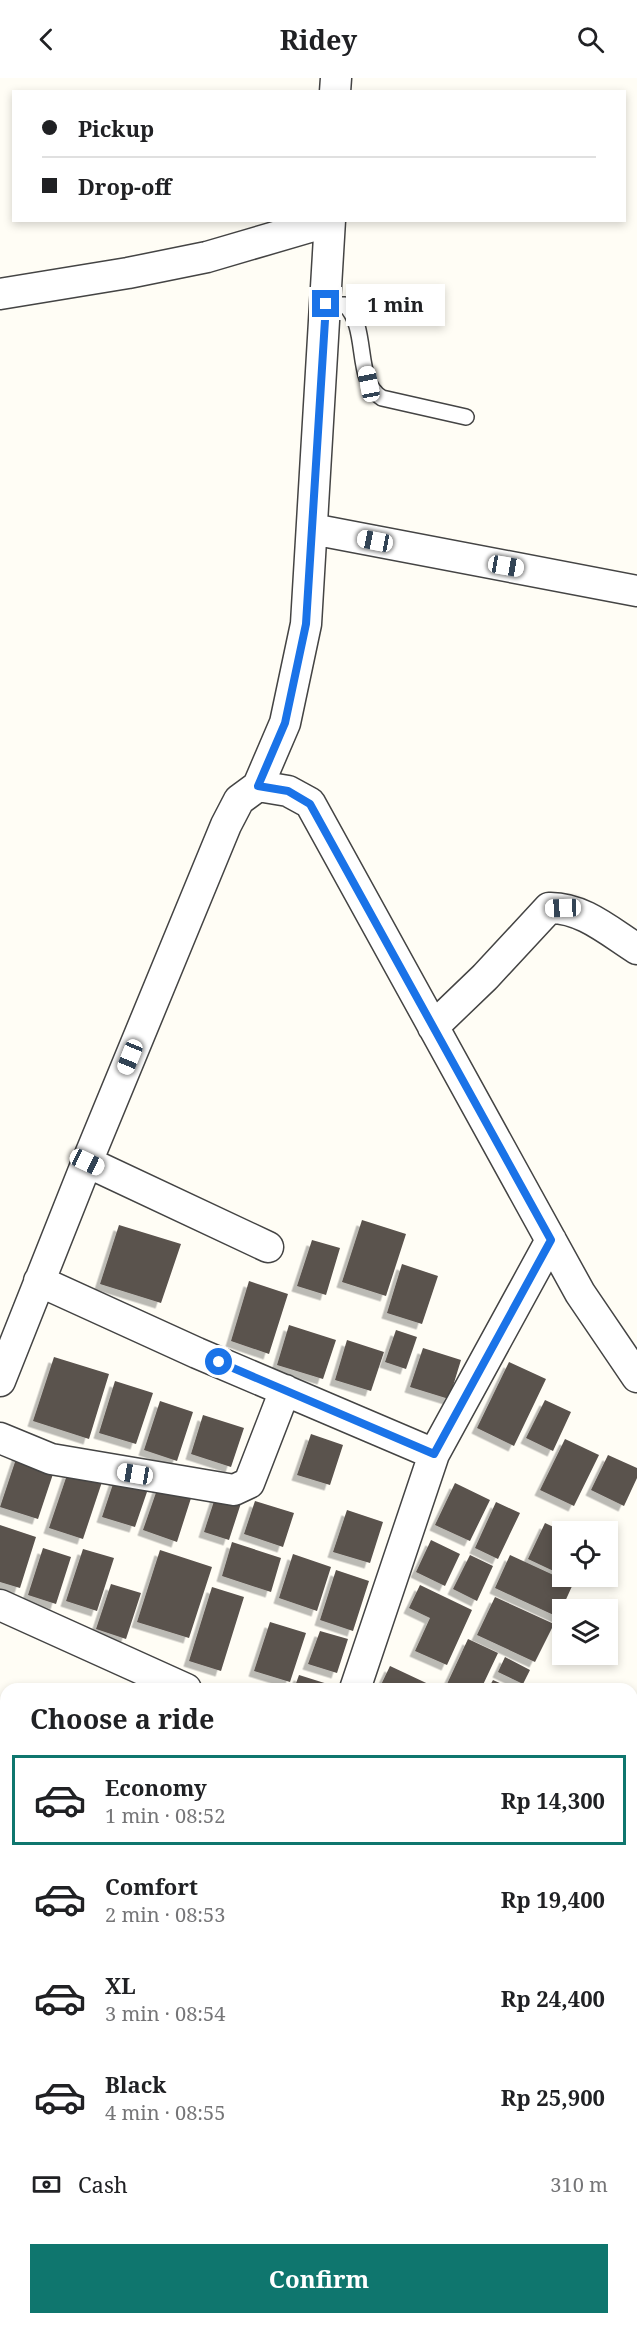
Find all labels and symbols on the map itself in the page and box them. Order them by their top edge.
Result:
callout: 1 min [347,283,446,325]
route end [312,290,339,317]
car [357,365,381,403]
car [356,529,394,553]
car [487,554,525,578]
car [545,898,581,918]
car [115,1037,145,1077]
car [67,1146,107,1178]
route start [205,1348,232,1375]
car [116,1462,154,1486]

